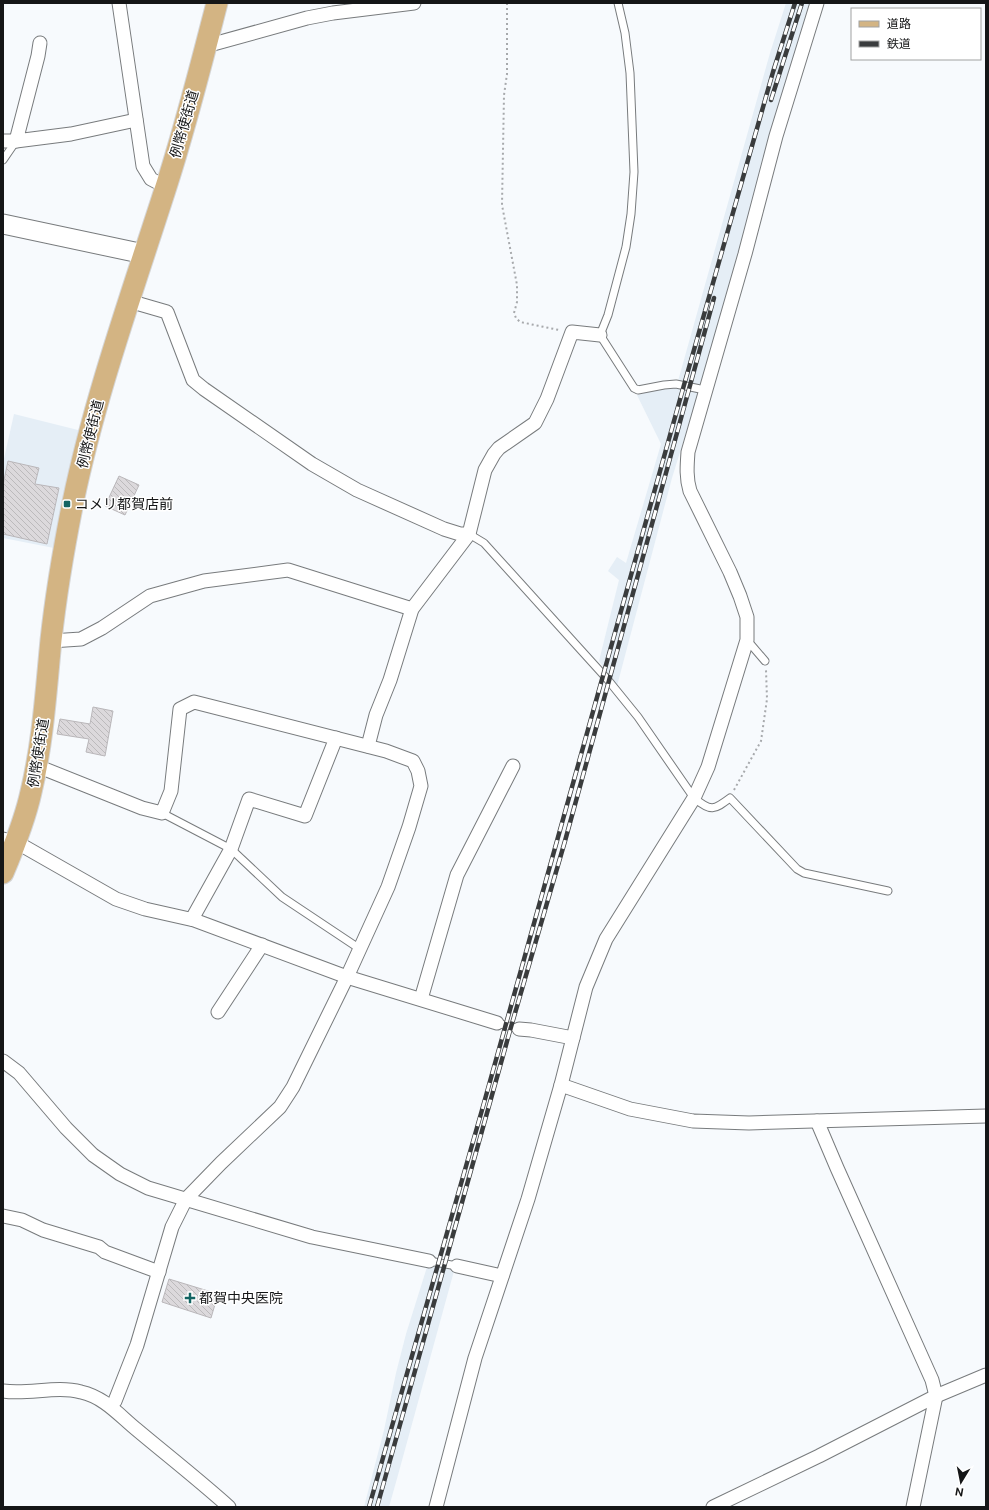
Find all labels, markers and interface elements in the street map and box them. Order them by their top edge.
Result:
legend [851,8,981,60]
text: 道路 [887,17,911,31]
text: 鉄道 [887,37,911,51]
street label: 例幣使街道 [167,88,201,160]
street label: 例幣使街道 [74,398,106,470]
place label: コメリ都賀店前 [75,496,173,512]
marker: コメリ都賀店前 [62,499,72,509]
street label: 例幣使街道 [25,717,51,789]
place label: 都賀中央医院 [199,1290,283,1306]
marker: 都賀中央医院 [184,1292,196,1304]
north arrow [941,1462,981,1502]
text: N [954,1485,965,1499]

